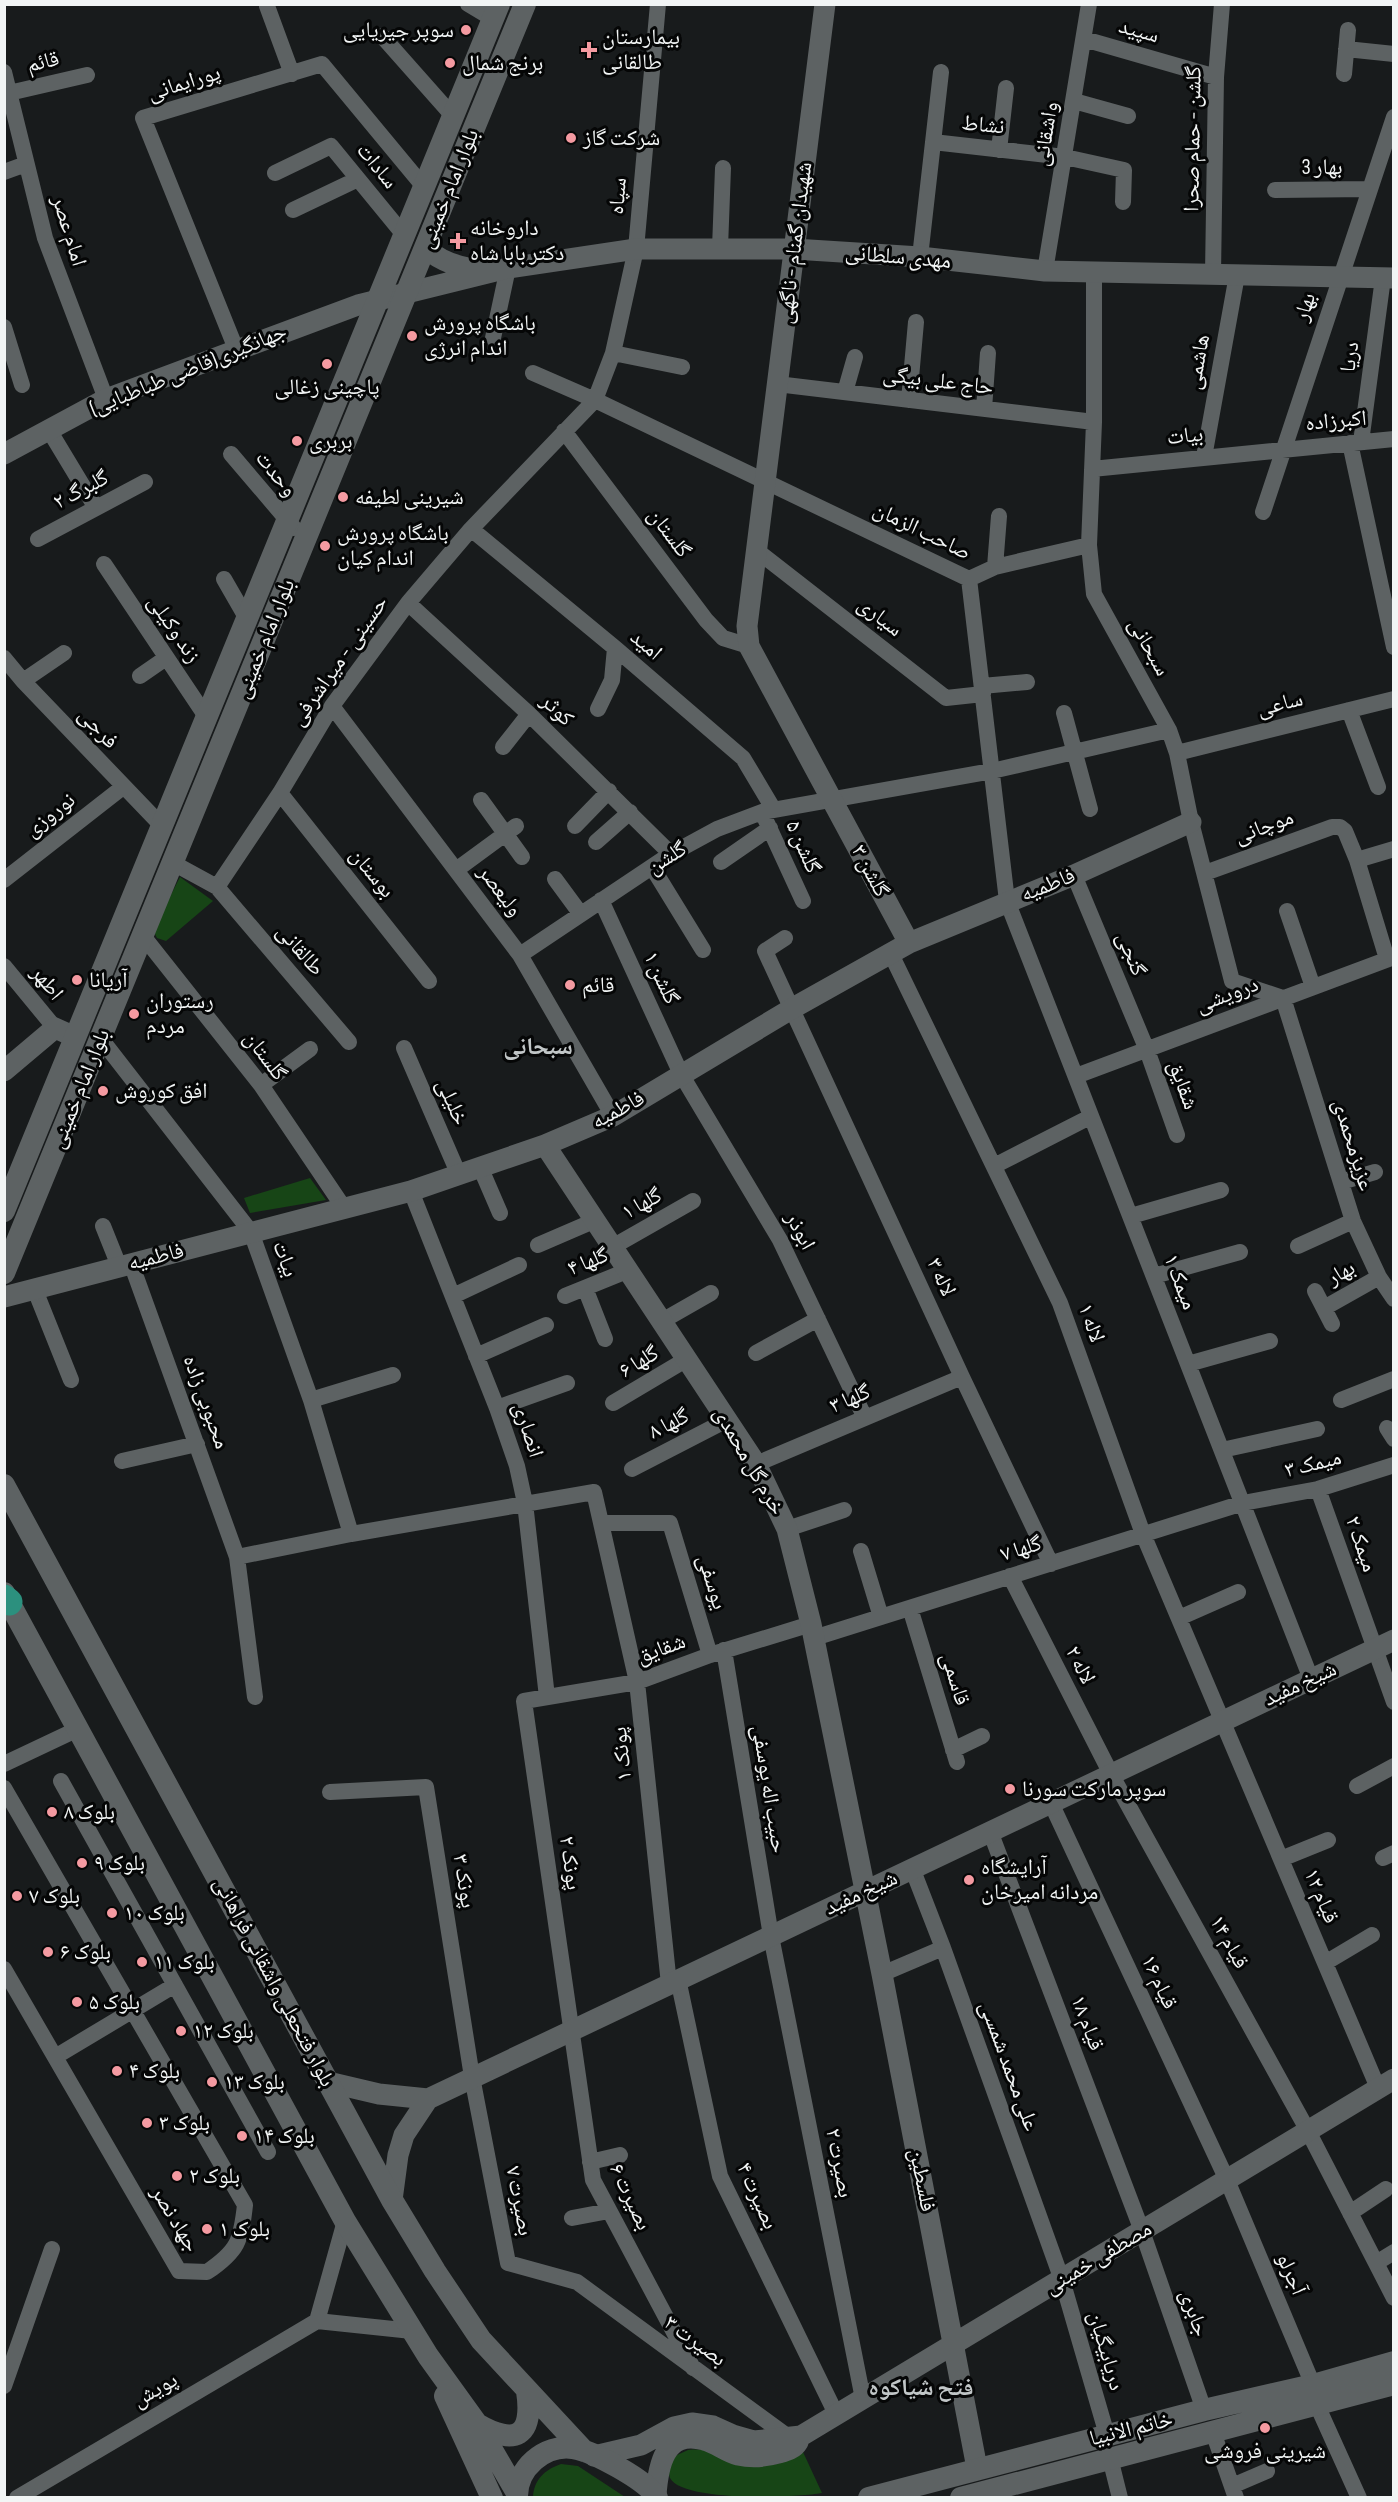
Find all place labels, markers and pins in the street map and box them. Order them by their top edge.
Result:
place label: سوپر جیریایی [343,17,454,44]
marker: سوپر جیریایی [459,23,473,37]
place label: بیمارستان طالقانی [602,24,680,76]
marker: بیمارستان طالقانی [580,41,598,59]
place label: برنج شمال [462,50,543,77]
marker: برنج شمال [443,56,457,70]
place label: شرکت گاز [582,125,660,152]
marker: شرکت گاز [564,131,578,145]
place label: داروخانه دکتر بابا شاه [470,215,564,267]
marker: داروخانه دکتر بابا شاه [451,234,465,248]
place label: باشگاه پرورش اندام انرژی [424,310,536,362]
marker: باشگاه پرورش اندام انرژی [405,329,419,343]
marker: پاچینی زغالی [320,357,334,371]
place label: پاچینی زغالی [274,374,380,401]
place label: بربری [309,428,352,455]
marker: بربری [290,434,304,448]
place label: شیرینی لطیفه [355,484,464,511]
marker: شیرینی لطیفه [336,490,350,504]
place label: باشگاه پرورش اندام کیان [337,520,449,572]
marker: باشگاه پرورش اندام کیان [318,539,332,553]
place label: آريانا [89,967,128,994]
place label: قائم [582,972,614,999]
marker: آريانا [70,973,84,987]
marker: قائم [563,978,577,992]
place label: رستوران مردم [146,988,214,1040]
marker: رستوران مردم [127,1007,141,1021]
place label: افق کوروش [115,1078,208,1105]
marker: افق کوروش [96,1084,110,1098]
place label: سوپر مارکت سورنا [1022,1776,1166,1803]
marker: سوپر مارکت سورنا [1003,1782,1017,1796]
place label: بلوک ۸ [64,1799,115,1826]
marker: بلوک ۸ [45,1805,59,1819]
place label: بلوک ۹ [94,1850,145,1877]
place label: آرایشگاه مردانه امیرخان [981,1854,1098,1906]
marker: بلوک ۹ [75,1856,89,1870]
marker: آرایشگاه مردانه امیرخان [962,1873,976,1887]
place label: بلوک ۷ [29,1883,80,1910]
marker: بلوک ۷ [10,1889,24,1903]
place label: بلوک ۱۰ [124,1900,185,1927]
marker: بلوک ۱۰ [105,1906,119,1920]
place label: بلوک ۶ [60,1939,111,1966]
marker: بلوک ۶ [41,1945,55,1959]
place label: بلوک ۱۱ [154,1949,215,1976]
marker: بلوک ۱۱ [135,1955,149,1969]
place label: بلوک ۵ [89,1989,140,2016]
marker: بلوک ۵ [70,1995,84,2009]
place label: بلوک ۱۲ [193,2018,254,2045]
marker: بلوک ۱۲ [174,2024,188,2038]
place label: بلوک ۴ [129,2058,180,2085]
marker: بلوک ۴ [110,2064,124,2078]
place label: بلوک ۱۳ [224,2069,285,2096]
marker: بلوک ۱۳ [205,2075,219,2089]
place label: بلوک ۳ [159,2110,210,2137]
marker: بلوک ۳ [140,2116,154,2130]
place label: بلوک ۱۴ [254,2123,315,2150]
marker: بلوک ۱۴ [235,2129,249,2143]
place label: بلوک ۲ [189,2163,240,2190]
marker: بلوک ۲ [170,2169,184,2183]
place label: بلوک ۱ [219,2216,270,2243]
marker: بلوک ۱ [200,2222,214,2236]
marker: شیرینی فروشی [1258,2421,1272,2435]
place label: شیرینی فروشی [1204,2438,1326,2465]

